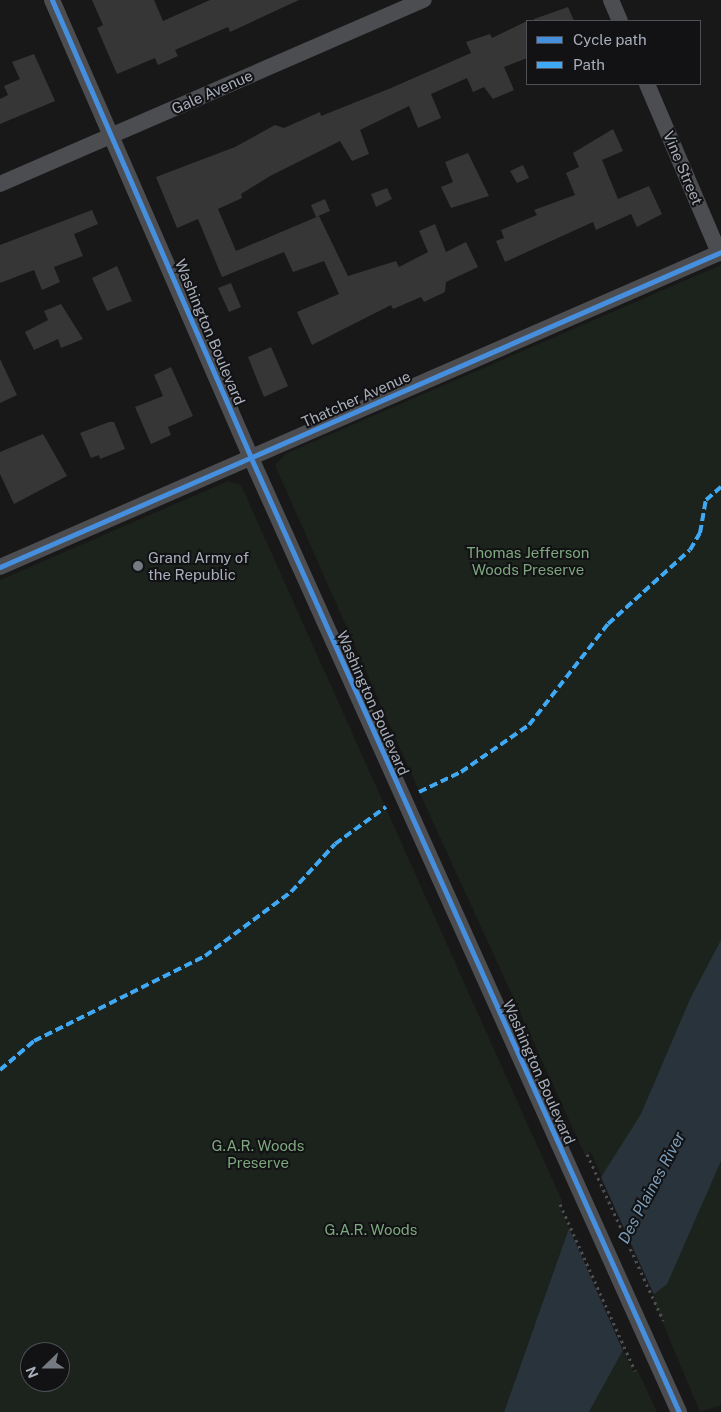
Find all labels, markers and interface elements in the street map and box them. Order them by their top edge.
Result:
legend [526,20,701,85]
text: Cycle path [573,31,647,48]
text: Path [573,56,605,73]
street label: Gale Avenue [169,66,255,118]
street label: Vine Street [659,128,707,208]
street label: Washington Boulevard [171,256,249,408]
street label: Thatcher Avenue [299,367,413,431]
park label: Thomas Jefferson Woods Preserve [467,543,589,578]
place label: Grand Army of the Republic [148,548,249,583]
marker: Grand Army of the Republic [132,560,144,572]
street label: Washington Boulevard [333,628,413,778]
street label: Washington Boulevard [499,997,579,1147]
water label: Des Plaines River [614,1129,690,1247]
park label: G.A.R. Woods Preserve [211,1136,305,1171]
park label: G.A.R. Woods [324,1221,418,1239]
north arrow [20,1342,70,1392]
text: N [23,1364,41,1380]

